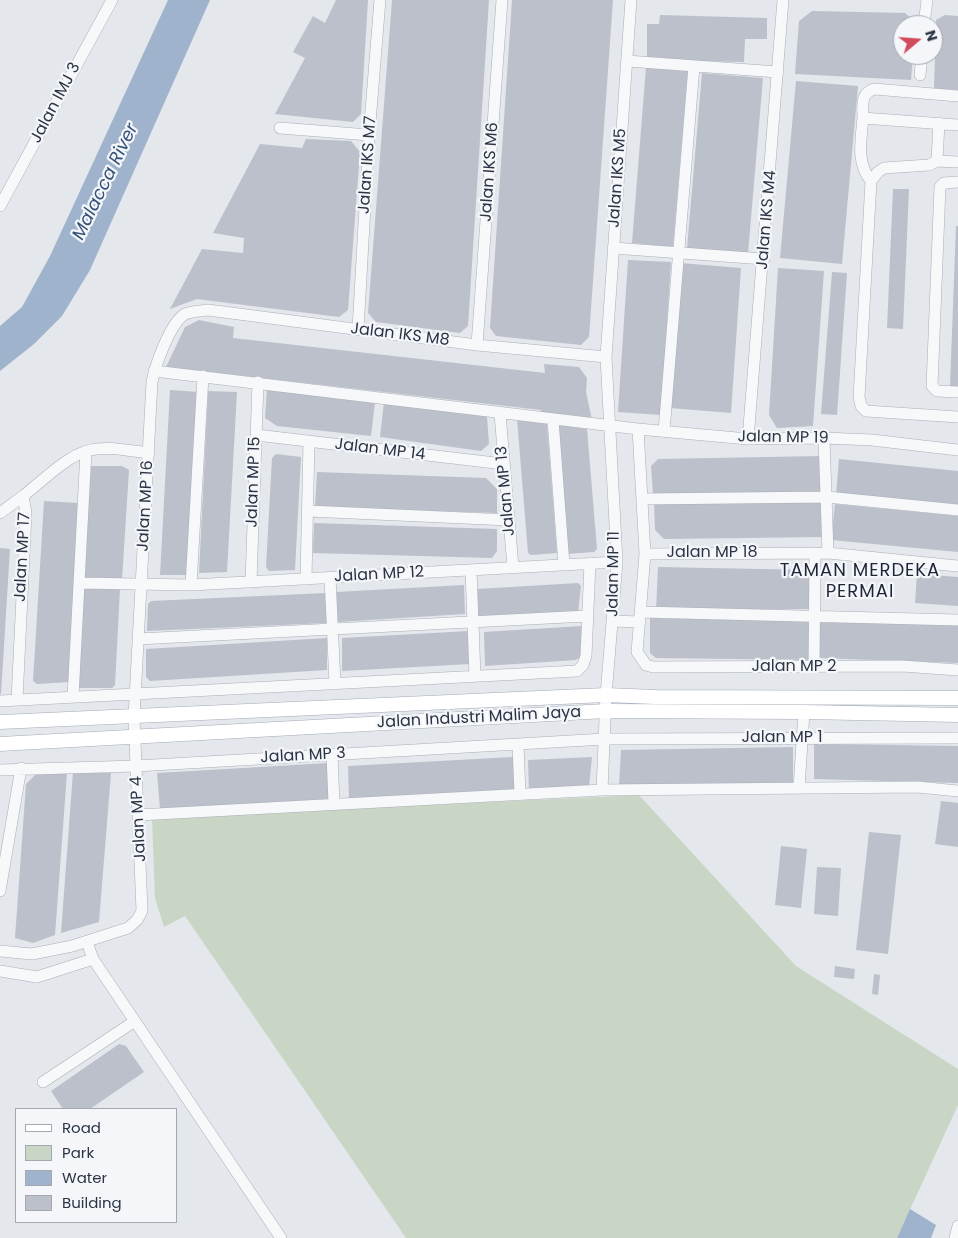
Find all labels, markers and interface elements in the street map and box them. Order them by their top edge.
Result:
north arrow [893,15,943,65]
text: N [920,28,942,44]
street label: Jalan IMJ 3 [27,59,85,147]
street label: Jalan IKS M7 [355,115,381,215]
water label: Malacca River [68,120,144,244]
street label: Jalan IKS M6 [477,122,503,222]
street label: Jalan IKS M5 [605,128,631,228]
street label: Jalan IKS M4 [753,170,781,270]
street label: Jalan IKS M8 [349,319,451,351]
street label: Jalan MP 19 [737,428,829,448]
street label: Jalan MP 14 [334,435,426,465]
street label: Jalan MP 15 [243,436,265,528]
street label: Jalan MP 13 [492,445,520,537]
street label: Jalan MP 16 [134,460,158,552]
street label: Jalan MP 17 [11,512,35,602]
street label: Jalan MP 11 [604,531,624,617]
street label: Jalan MP 18 [666,543,758,563]
district label: TAMAN MERDEKA PERMAI [778,560,942,602]
street label: Jalan MP 12 [333,563,425,587]
street label: Jalan MP 2 [751,657,837,677]
street label: Jalan Industri Malim Jaya [376,703,582,733]
street label: Jalan MP 1 [742,728,822,748]
street label: Jalan MP 3 [260,744,346,768]
street label: Jalan MP 4 [127,776,151,862]
legend [15,1108,178,1223]
text: Road [62,1117,101,1138]
text: Park [62,1142,94,1163]
text: Water [62,1167,107,1188]
text: Building [62,1192,122,1213]

